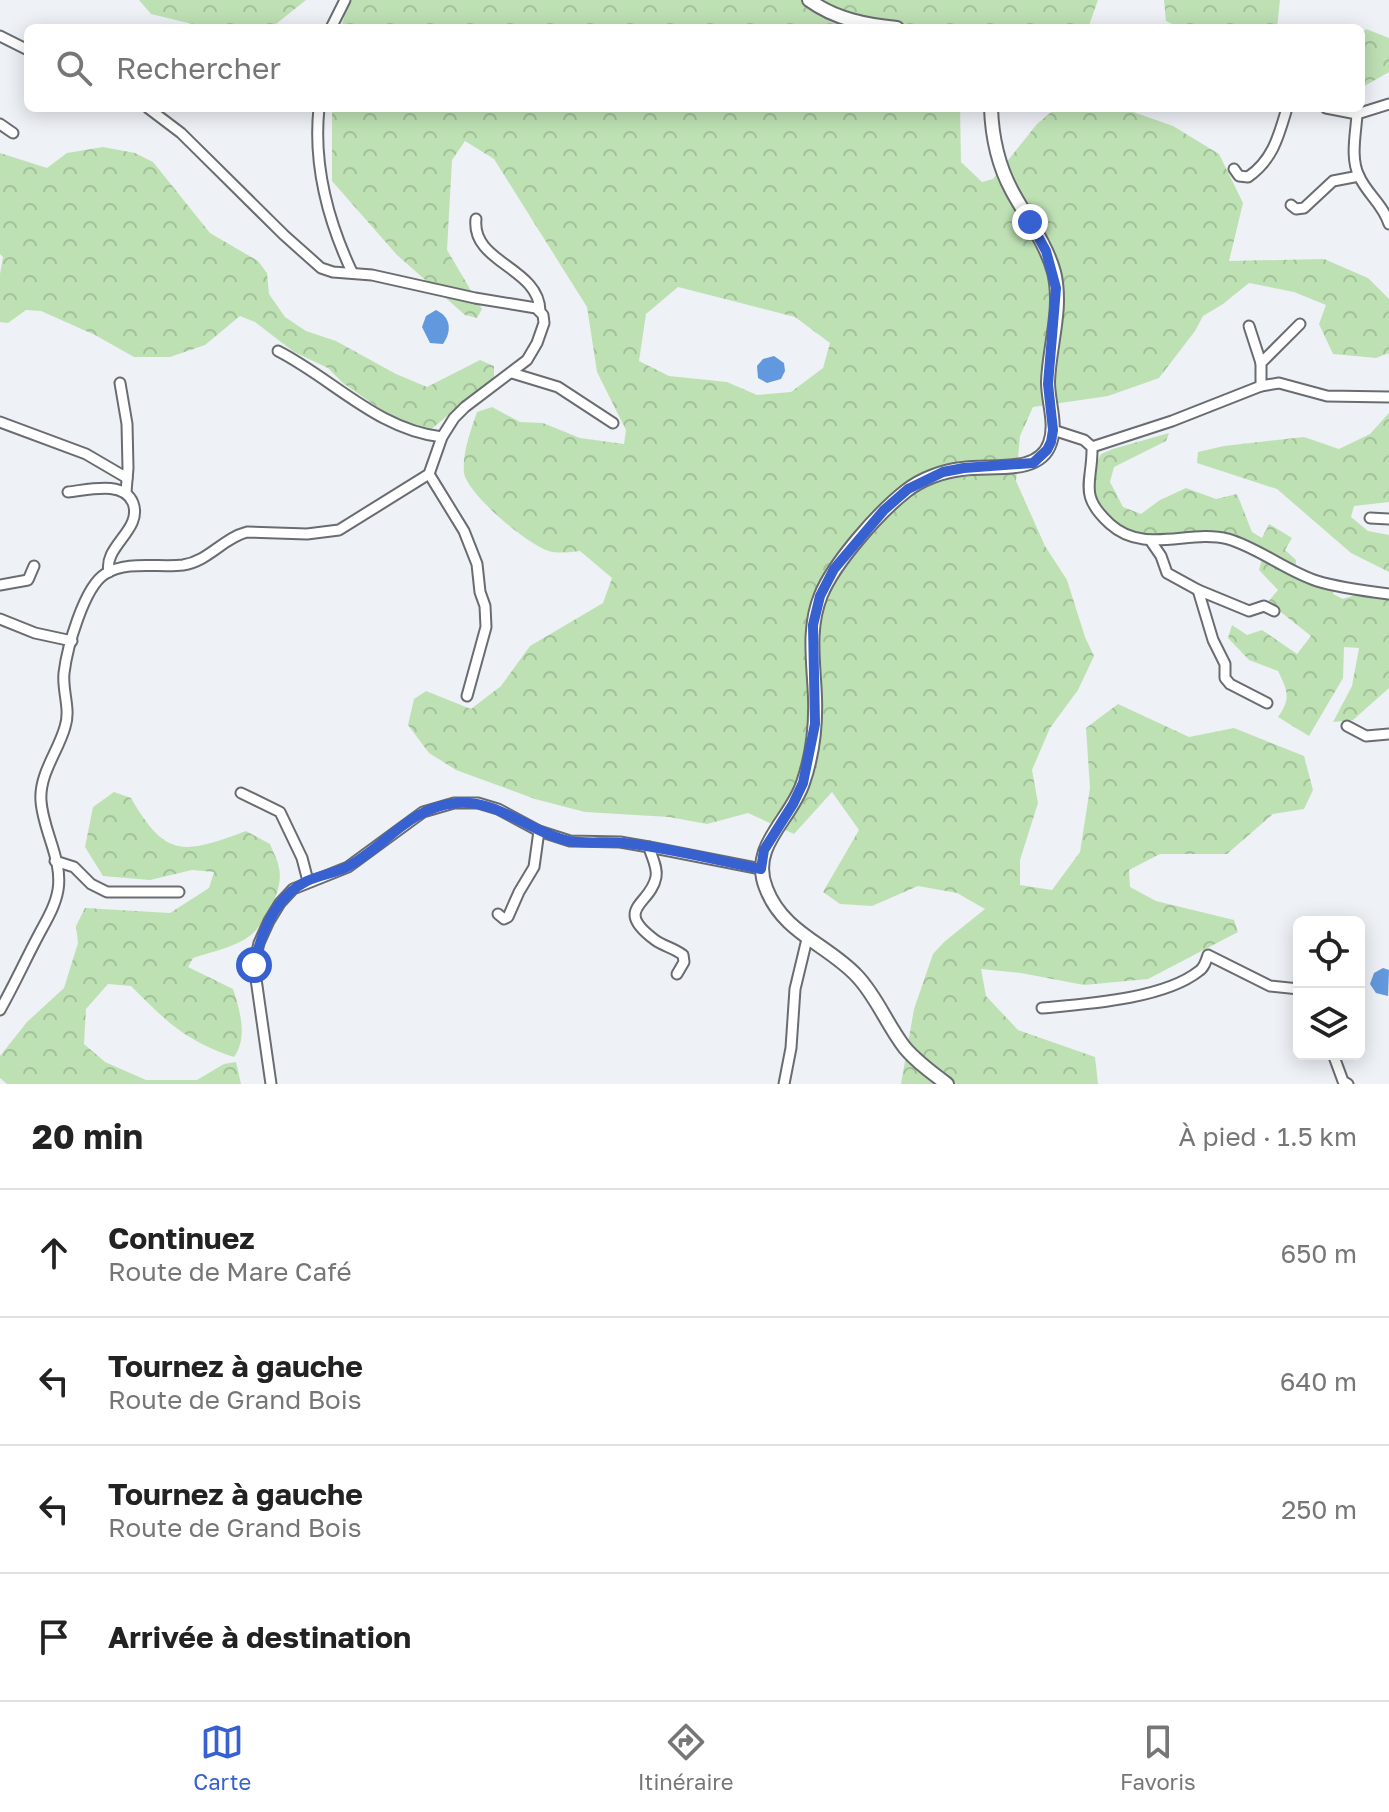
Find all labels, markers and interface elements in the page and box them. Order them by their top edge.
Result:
search box [24,24,1365,112]
icon: search [52,46,96,90]
text: Rechercher [116,50,281,86]
route end [1012,204,1048,240]
map controls [1293,916,1365,1060]
button: locate [1293,916,1365,988]
route start [236,947,272,983]
button: layers [1293,988,1365,1060]
text: 20 min [32,1116,143,1156]
text: À pied · 1.5 km [1179,1121,1357,1152]
text: Continuez [108,1220,255,1256]
icon: ahead [32,1231,76,1275]
text: 650 m [1281,1238,1357,1269]
text: Route de Mare Café [108,1256,352,1287]
text: Tournez à gauche [108,1348,363,1384]
icon: left [32,1359,76,1403]
text: 640 m [1280,1366,1357,1397]
text: Route de Grand Bois [108,1384,361,1415]
text: Tournez à gauche [108,1476,363,1512]
icon: left [32,1487,76,1531]
text: 250 m [1281,1494,1357,1525]
text: Route de Grand Bois [108,1512,361,1543]
icon: arrive [32,1615,76,1659]
text: Arrivée à destination [108,1619,411,1655]
tab: Carte [193,1720,251,1795]
tab: Itinéraire [638,1720,733,1795]
tab: Favoris [1120,1720,1196,1795]

